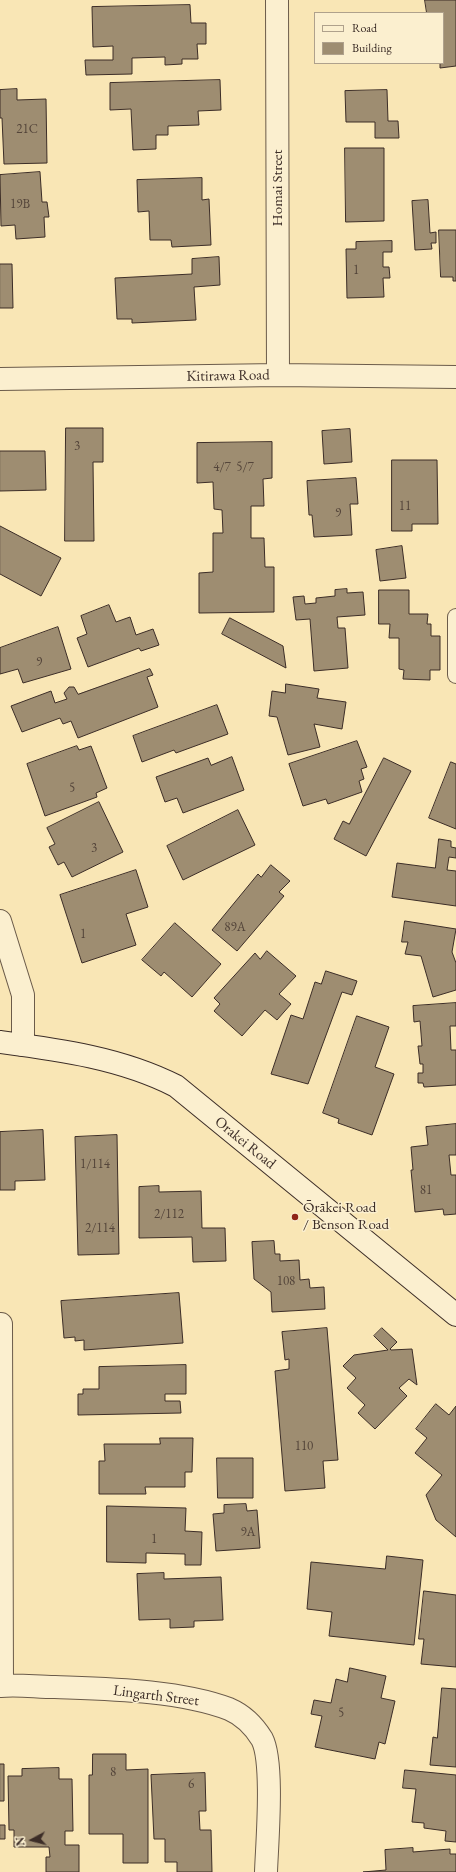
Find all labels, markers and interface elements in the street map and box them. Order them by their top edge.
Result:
legend [314,12,444,64]
text: Road [352,20,377,36]
text: Building [352,40,392,56]
house number: 21C [16,121,38,137]
street label: Homai Street [269,150,287,226]
house number: 19B [10,196,30,212]
house number: 1 [353,262,359,278]
street label: Kitirawa Road [186,366,270,386]
house number: 3 [74,438,80,454]
house number: 4/7 [213,459,231,475]
house number: 5/7 [236,459,254,475]
house number: 11 [399,498,411,514]
house number: 9 [335,505,341,521]
house number: 9 [36,654,42,670]
house number: 5 [69,780,75,796]
house number: 3 [91,840,97,856]
house number: 89A [224,919,246,935]
house number: 1 [80,926,86,942]
street label: Orakei Road [211,1113,279,1173]
house number: 1/114 [80,1156,110,1172]
house number: 81 [420,1182,432,1198]
place label: Ōrākei Road / Benson Road [303,1199,389,1234]
house number: 2/112 [154,1206,184,1222]
marker: Ōrākei Road / Benson Road [290,1212,300,1222]
house number: 2/114 [85,1220,115,1236]
house number: 108 [277,1273,295,1289]
house number: 110 [295,1438,313,1454]
house number: 9A [240,1524,256,1540]
house number: 1 [151,1531,157,1547]
street label: Lingarth Street [112,1682,200,1710]
house number: 5 [338,1705,344,1721]
house number: 8 [110,1764,116,1780]
house number: 6 [188,1776,194,1792]
north arrow [12,1820,52,1860]
text: N [13,1836,28,1847]

